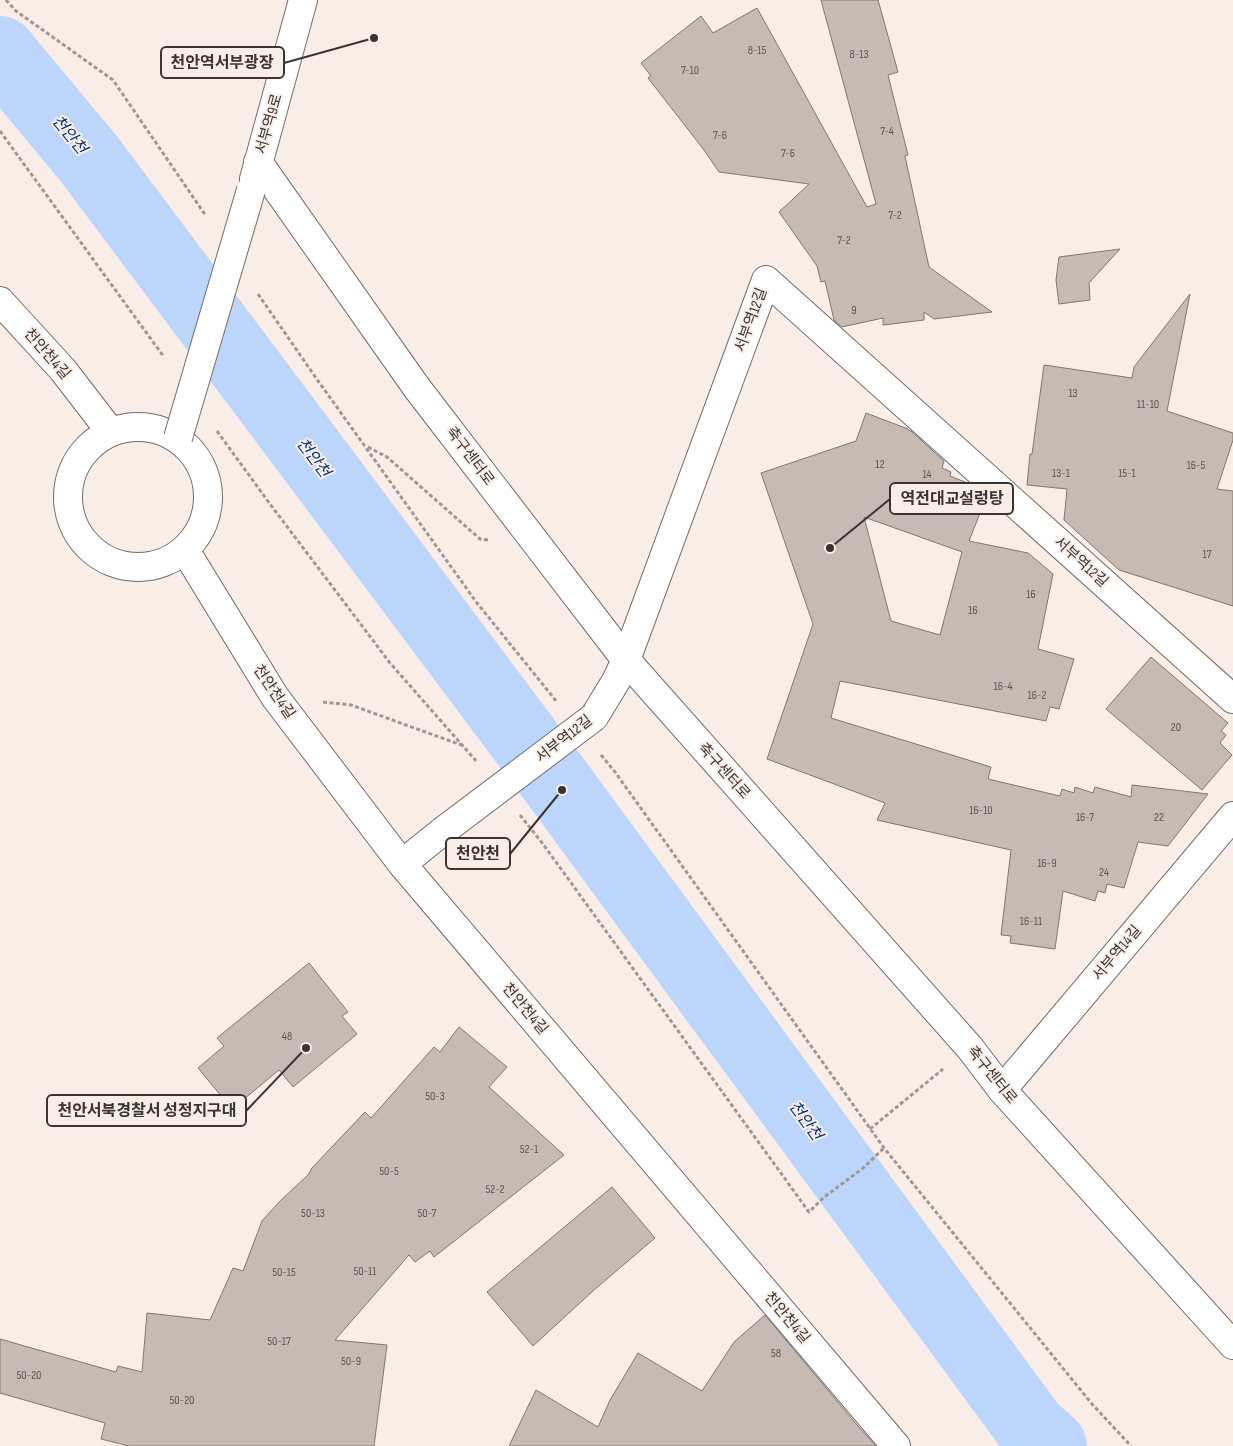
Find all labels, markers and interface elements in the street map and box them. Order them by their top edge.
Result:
house number: 8-15 [748,43,767,58]
callout: 천안역서부광장 [161,47,284,78]
house number: 8-13 [850,47,868,62]
text: 천안역서부광장 [170,53,274,73]
house number: 7-10 [681,63,699,78]
street label: 서부역9로 [251,92,287,156]
water label: 천안천 [48,112,92,160]
house number: 7-4 [880,124,894,139]
house number: 7-6 [713,128,727,143]
house number: 7-6 [781,146,795,161]
house number: 7-2 [888,208,902,223]
house number: 7-2 [837,233,851,248]
street label: 서부역12길 [731,285,771,355]
house number: 9 [851,303,857,318]
street label: 천안천4길 [20,325,74,383]
house number: 13 [1068,386,1078,401]
house number: 11-10 [1137,397,1159,412]
street label: 축구센터로 [442,423,498,489]
water label: 천안천 [292,435,335,483]
house number: 12 [875,457,885,472]
house number: 16-5 [1187,458,1206,473]
house number: 13-1 [1052,466,1071,481]
house number: 15-1 [1118,466,1137,481]
house number: 14 [922,467,932,482]
callout: 역전대교설렁탕 [890,483,1013,514]
text: 역전대교설렁탕 [900,490,1004,509]
street label: 서부역12길 [1050,533,1112,591]
house number: 17 [1203,547,1212,562]
house number: 16 [1026,587,1036,602]
house number: 16 [968,603,978,618]
street label: 천안천4길 [249,661,299,723]
house number: 16-4 [994,679,1012,694]
house number: 16-2 [1028,688,1046,703]
street label: 서부역12길 [532,711,596,767]
house number: 20 [1171,720,1181,735]
street label: 축구센터로 [694,739,754,803]
house number: 16-10 [969,803,993,818]
house number: 16-7 [1076,810,1094,825]
house number: 22 [1154,810,1164,825]
callout: 천안천 [446,838,510,869]
text: 천안천 [456,844,500,864]
house number: 16-9 [1037,856,1057,871]
house number: 24 [1099,865,1109,880]
house number: 16-11 [1020,914,1043,929]
street label: 서부역14길 [1088,921,1146,985]
street label: 천안천4길 [498,979,552,1039]
house number: 48 [282,1029,292,1044]
street label: 축구센터로 [963,1042,1021,1108]
house number: 50-3 [425,1089,445,1104]
callout: 천안서북경찰서 성정지구대 [47,1095,246,1126]
water label: 천안천 [784,1098,827,1146]
text: 천안서북경찰서 성정지구대 [57,1101,237,1121]
house number: 52-1 [520,1142,539,1157]
house number: 50-5 [379,1164,399,1179]
house number: 52-2 [485,1182,505,1197]
house number: 50-13 [301,1206,325,1221]
house number: 50-7 [418,1206,437,1221]
house number: 50-11 [354,1264,377,1279]
house number: 50-15 [272,1265,296,1280]
street label: 천안천4길 [760,1288,814,1348]
house number: 50-17 [267,1334,291,1349]
house number: 58 [771,1346,781,1361]
house number: 50-9 [341,1354,361,1369]
house number: 50-20 [17,1368,41,1383]
house number: 50-20 [170,1393,194,1408]

